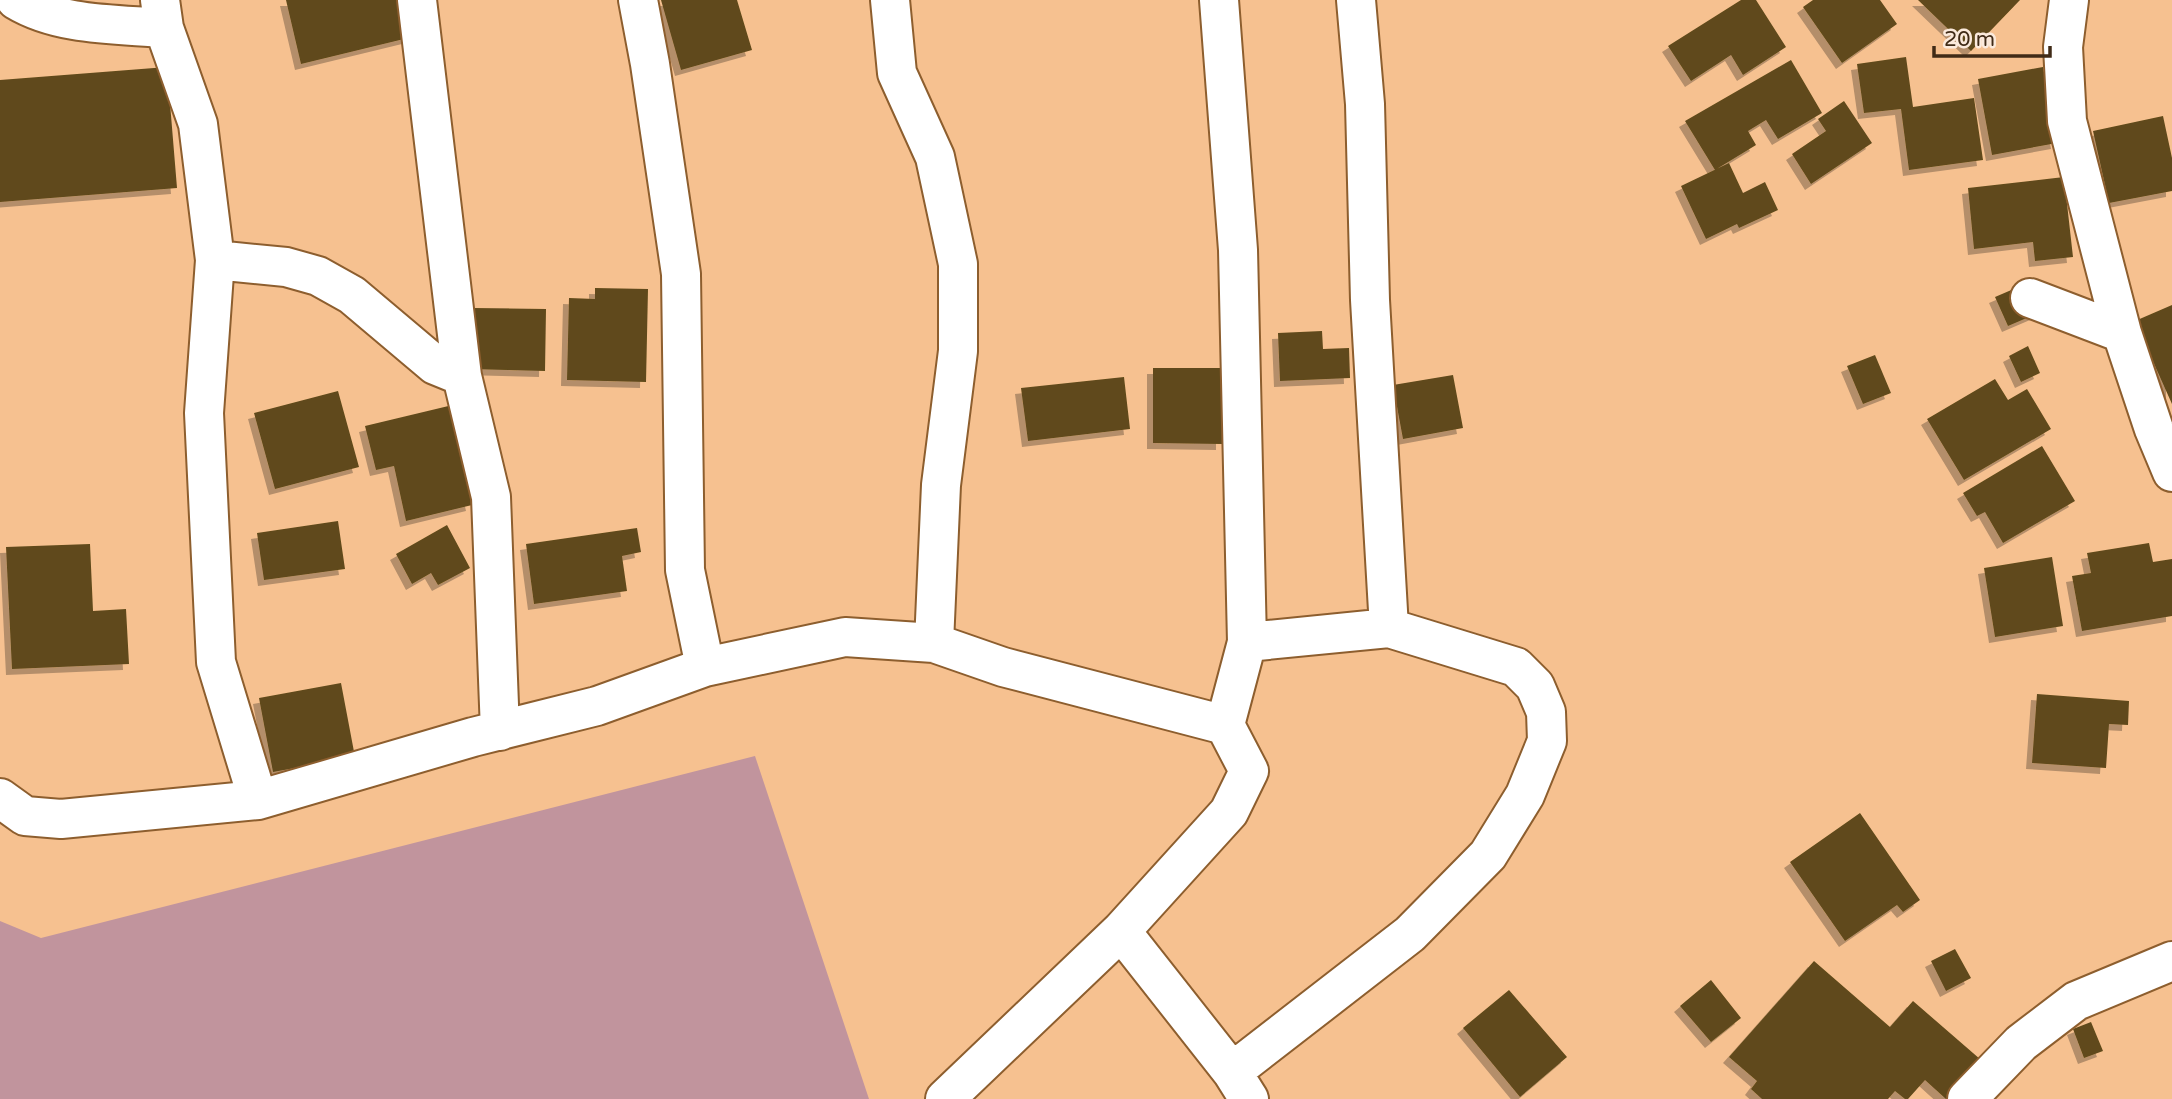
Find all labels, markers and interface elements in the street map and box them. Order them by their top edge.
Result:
scale bar [1934,14,2050,58]
text: 20 m [1944,27,1995,52]

